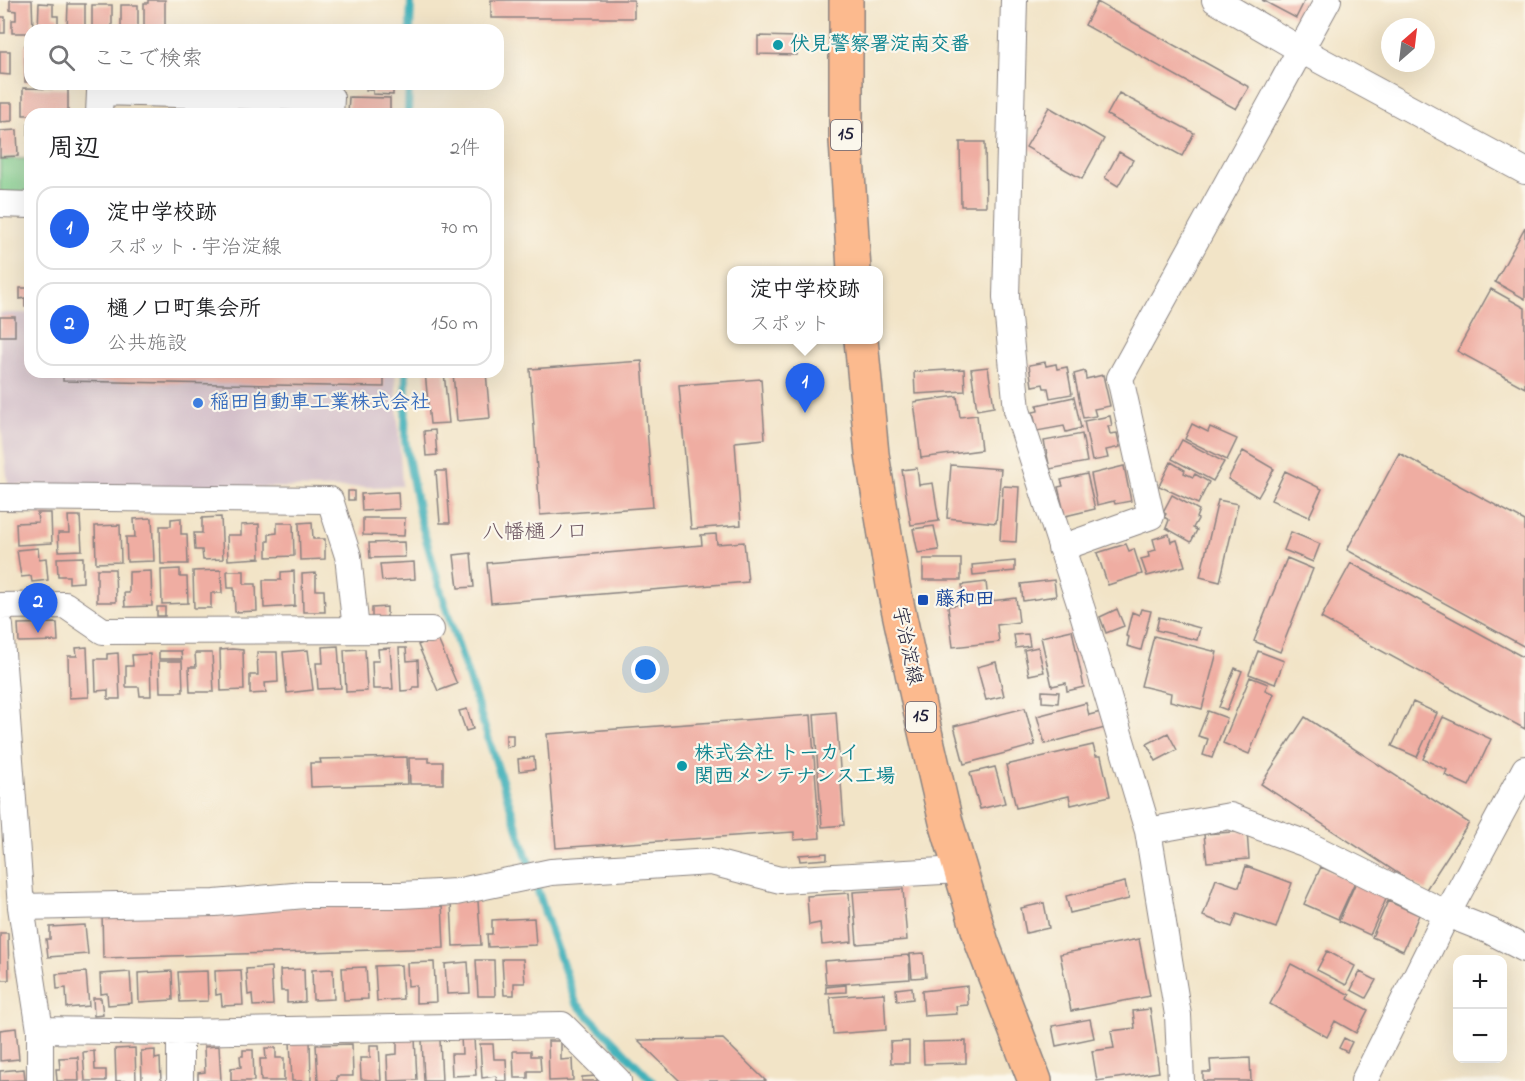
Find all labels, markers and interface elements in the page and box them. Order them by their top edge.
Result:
north arrow [1381,18,1435,72]
search box [24,24,504,90]
place label: 伏見警察署淀南交番 [790,31,970,60]
marker: 伏見警察署淀南交番 [771,38,785,52]
icon: search [45,41,78,74]
text: ここで検索 [93,44,203,76]
road number: 15 [831,120,861,150]
text: 周辺 [48,131,100,169]
text: 2件 [450,135,480,164]
text: 淀中学校跡 [107,198,217,230]
text: 1 [66,214,73,243]
text: 70 m [441,214,478,243]
text: スポット · 宇治淀線 [107,234,281,263]
popup [727,266,883,344]
text: 淀中学校跡 [750,275,860,307]
text: 樋ノ口町集会所 [107,294,261,326]
text: 2 [65,310,74,339]
text: 150 m [431,310,478,339]
text: スポット [750,311,830,340]
text: 公共施設 [107,330,187,359]
pin: 1 [786,364,824,413]
place label: 稲田自動車工業株式会社 [210,389,430,418]
marker: 稲田自動車工業株式会社 [191,396,205,410]
district label: 八幡樋ノ口 [483,518,588,548]
pin: 2 [18,584,57,633]
place label: 藤和田 [935,586,995,615]
marker: 藤和田 [916,593,930,607]
street label: 宇治淀線 [884,604,928,688]
your location [631,655,660,684]
road number: 15 [906,702,936,732]
place label: 株式会社 トーカイ 関西メンテナンス工場 [694,740,896,792]
marker: 株式会社 トーカイ 関西メンテナンス工場 [675,759,689,773]
map controls [1453,955,1507,1063]
button: + [1453,955,1507,1009]
button: − [1453,1009,1507,1063]

